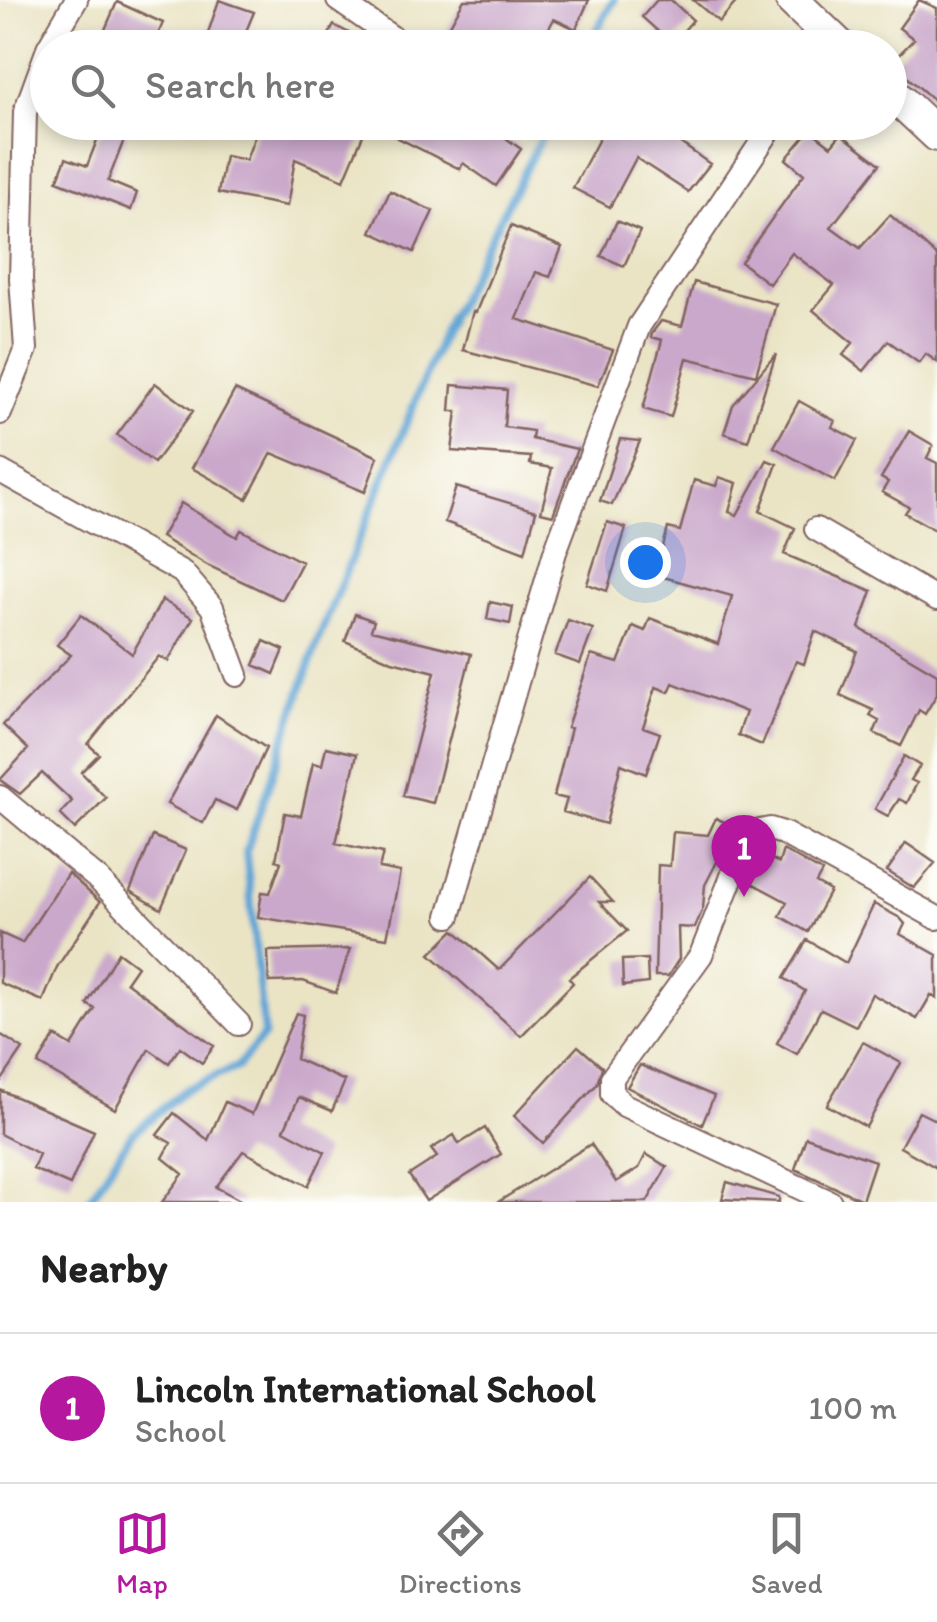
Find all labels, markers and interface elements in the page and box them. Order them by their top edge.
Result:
search box [30,30,907,140]
icon: search [65,58,120,113]
text: Search here [145,62,336,108]
your location [620,537,671,588]
pin: 1 [712,814,776,897]
text: Nearby [40,1242,167,1293]
text: Lincoln International School [135,1366,596,1412]
text: 1 [65,1389,80,1427]
text: 100 m [809,1389,897,1427]
text: School [135,1412,226,1450]
tab: Map [115,1506,170,1600]
tab: Directions [399,1506,522,1600]
tab: Saved [751,1506,822,1600]

